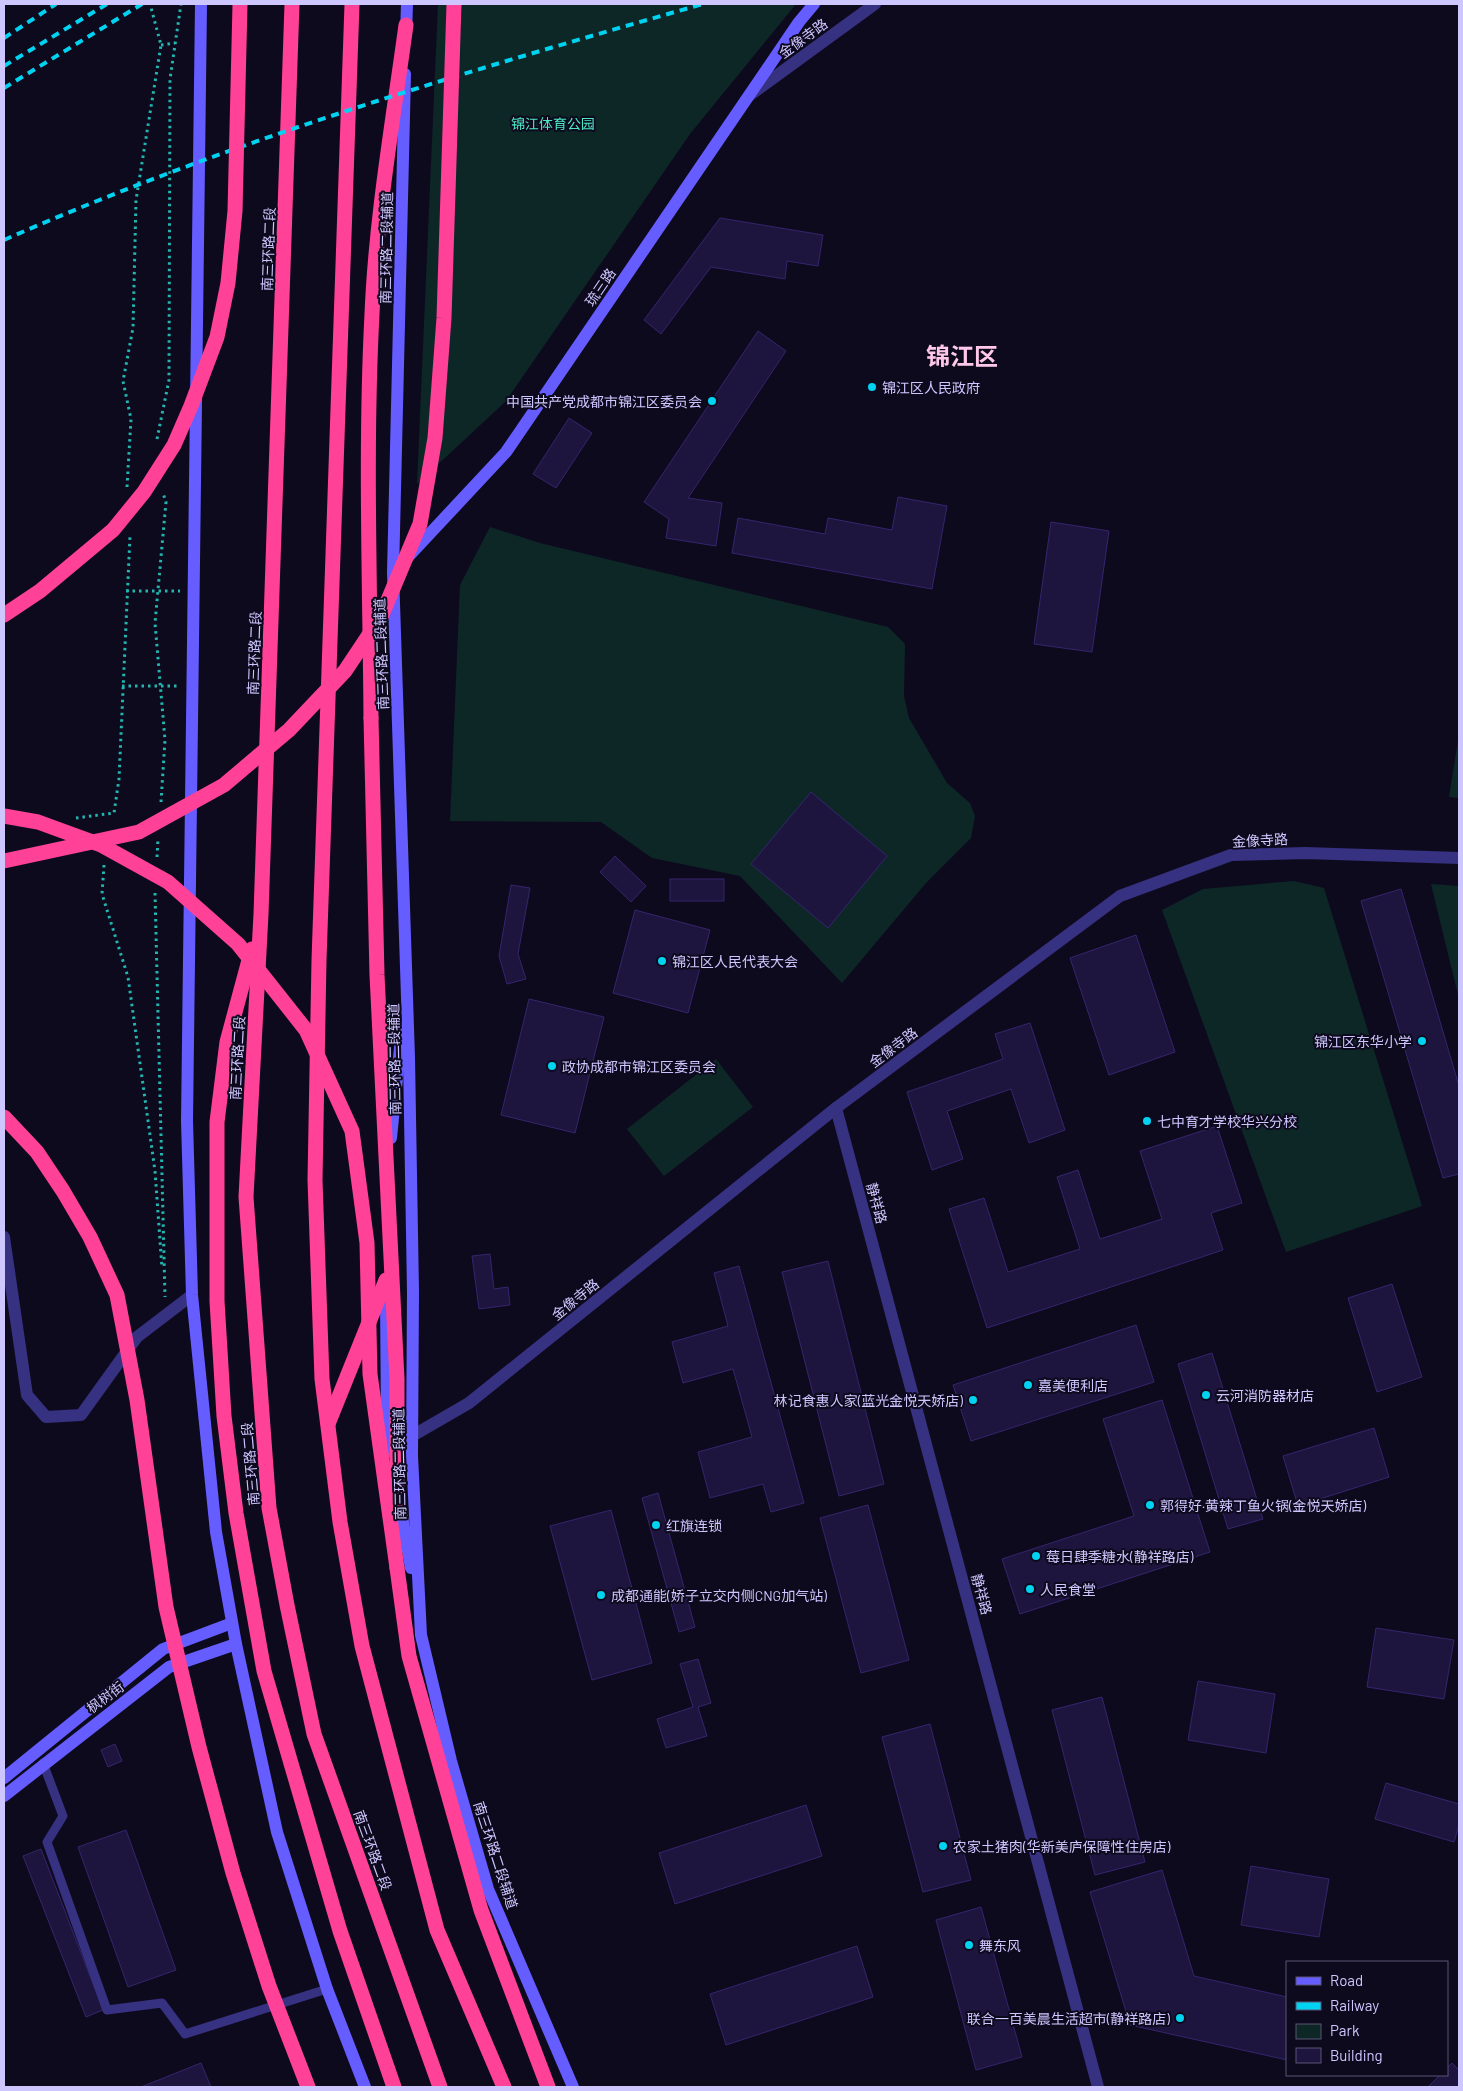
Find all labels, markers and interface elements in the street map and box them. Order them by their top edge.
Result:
street label: 金像寺路 [775,15,831,61]
park label: 锦江体育公园 [511,115,595,132]
street label: 南三环路二段辅道 [377,192,395,304]
street label: 南三环路二段 [258,207,278,291]
street label: 琉三路 [581,265,619,309]
district label: 锦江区 [926,341,998,370]
place label: 锦江区人民政府 [882,379,980,396]
marker: 锦江区人民政府 [866,381,878,393]
place label: 中国共产党成都市锦江区委员会 [506,393,702,410]
marker: 中国共产党成都市锦江区委员会 [706,395,718,407]
street label: 南三环路二段辅道 [371,598,391,710]
street label: 南三环路二段 [244,611,264,695]
street label: 金像寺路 [1232,830,1288,850]
place label: 锦江区人民代表大会 [672,953,798,970]
marker: 锦江区人民代表大会 [656,955,668,967]
street label: 南三环路二段辅道 [385,1003,403,1115]
street label: 南三环路二段 [226,1016,248,1100]
street label: 金像寺路 [866,1023,920,1071]
place label: 锦江区东华小学 [1314,1033,1412,1050]
marker: 锦江区东华小学 [1416,1035,1428,1047]
place label: 政协成都市锦江区委员会 [562,1058,716,1075]
marker: 政协成都市锦江区委员会 [546,1060,558,1072]
place label: 七中育才学校华兴分校 [1157,1113,1297,1130]
marker: 七中育才学校华兴分校 [1141,1115,1153,1127]
street label: 静祥路 [863,1181,891,1225]
street label: 金像寺路 [548,1275,602,1323]
place label: 嘉美便利店 [1038,1377,1108,1394]
marker: 嘉美便利店 [1022,1379,1034,1391]
place label: 云河消防器材店 [1216,1387,1314,1404]
marker: 云河消防器材店 [1200,1389,1212,1401]
place label: 林记食惠人家(蓝光金悦天娇店) [774,1392,963,1409]
marker: 林记食惠人家(蓝光金悦天娇店) [967,1394,979,1406]
street label: 南三环路二段辅道 [390,1408,408,1520]
street label: 南三环路二段 [238,1421,262,1507]
place label: 郭得好·黄辣丁鱼火锅(金悦天娇店) [1160,1497,1367,1514]
marker: 郭得好·黄辣丁鱼火锅(金悦天娇店) [1144,1499,1156,1511]
place label: 红旗连锁 [666,1517,722,1534]
marker: 红旗连锁 [650,1519,662,1531]
place label: 莓日肆季糖水(静祥路店) [1046,1548,1194,1565]
marker: 莓日肆季糖水(静祥路店) [1030,1550,1042,1562]
street label: 静祥路 [968,1572,996,1616]
place label: 人民食堂 [1040,1581,1096,1598]
marker: 人民食堂 [1024,1583,1036,1595]
place label: 成都通能(娇子立交内侧CNG加气站) [611,1587,827,1604]
marker: 成都通能(娇子立交内侧CNG加气站) [595,1589,607,1601]
street label: 枫树街 [83,1678,127,1716]
street label: 南三环路二段辅道 [471,1799,521,1911]
street label: 南三环路二段 [351,1808,395,1892]
place label: 农家土猪肉(华新美庐保障性住房店) [953,1838,1171,1855]
marker: 农家土猪肉(华新美庐保障性住房店) [937,1840,949,1852]
place label: 舞东风 [979,1937,1021,1954]
marker: 舞东风 [963,1939,975,1951]
legend [1286,1961,1448,2076]
text: Road [1330,1971,1363,1989]
text: Railway [1330,1996,1379,2014]
place label: 联合一百美晨生活超市(静祥路店) [967,2010,1170,2027]
marker: 联合一百美晨生活超市(静祥路店) [1174,2012,1186,2024]
text: Park [1330,2021,1360,2039]
text: Building [1330,2046,1383,2064]

